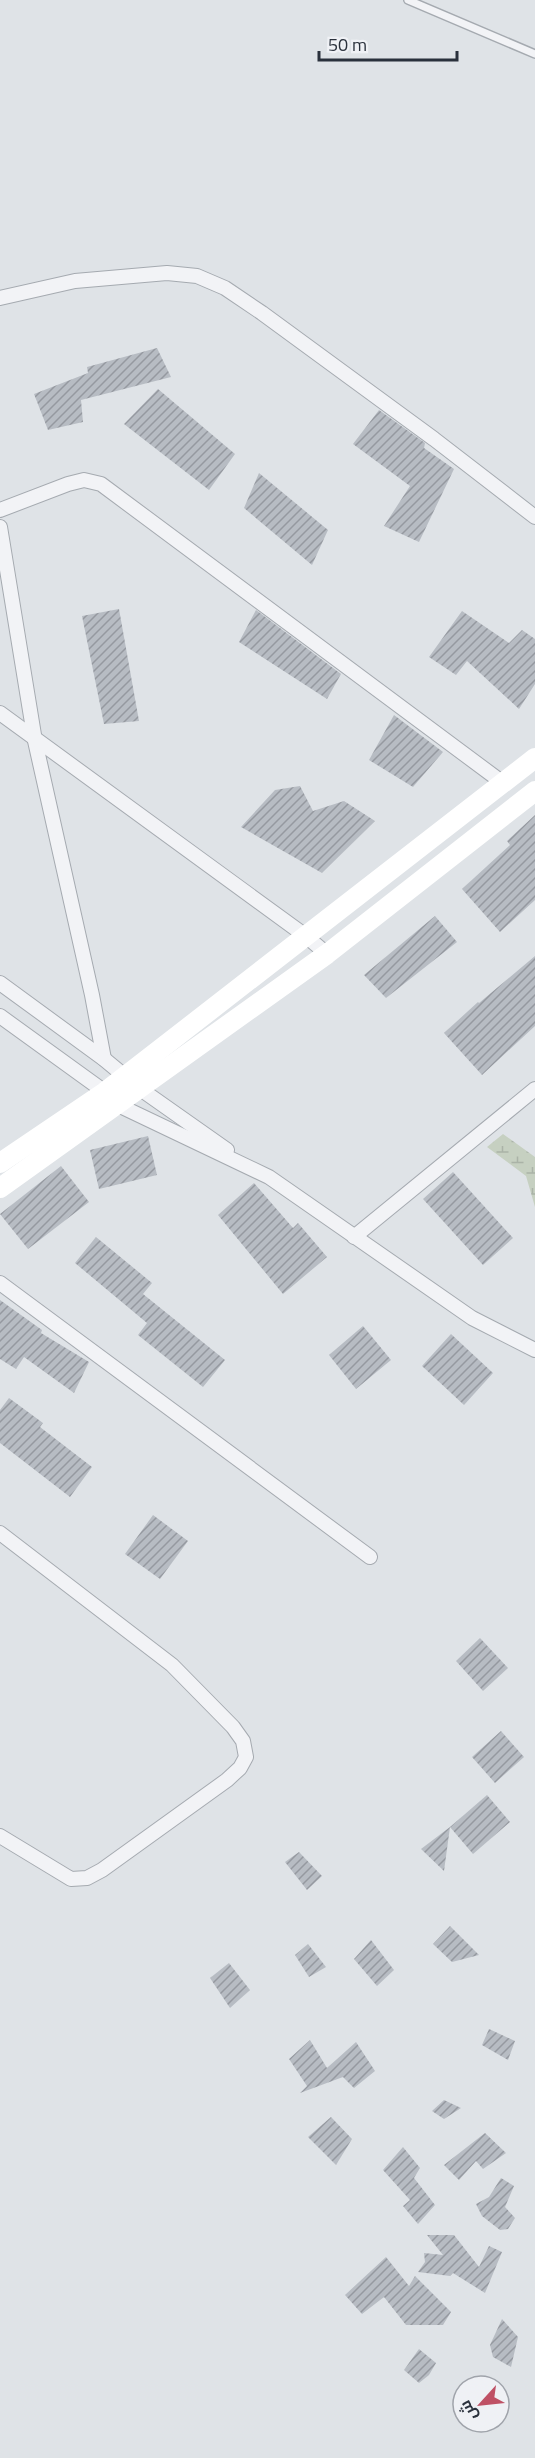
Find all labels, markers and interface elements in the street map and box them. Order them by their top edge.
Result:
scale bar [319,24,457,62]
text: 50 m [328,31,367,58]
north arrow [451,2374,511,2434]
text: ش [452,2396,483,2425]

